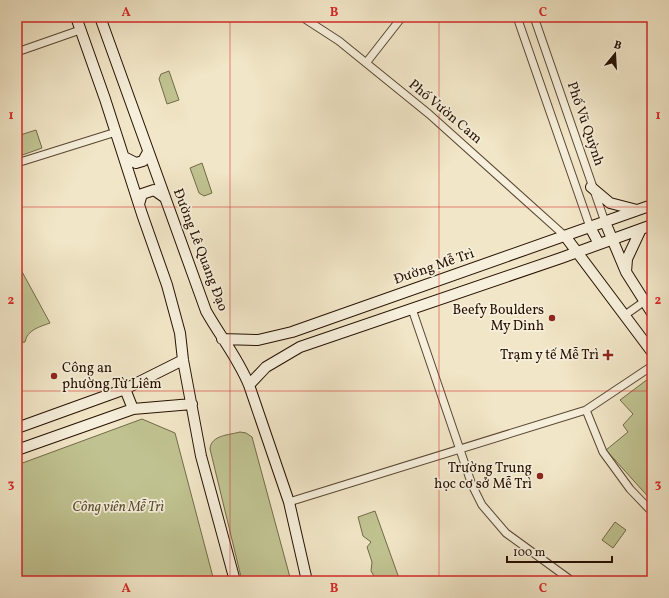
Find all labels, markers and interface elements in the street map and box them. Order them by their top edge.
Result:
text: A [121,4,131,22]
text: B [330,4,339,22]
text: C [539,4,547,22]
north arrow [595,34,635,74]
text: B [612,38,623,54]
street label: Phố Vườn Cam [404,76,486,148]
street label: Phố Vũ Quỳnh [562,79,608,169]
text: 1 [8,107,14,125]
text: 1 [655,107,661,125]
street label: Đường Lê Quang Đạo [168,186,232,314]
street label: Đường Mễ Trì [391,244,477,290]
text: 2 [8,292,15,310]
text: 2 [655,292,662,310]
place label: Beefy Boulders My Dinh [453,301,544,336]
marker: Beefy Boulders My Dinh [547,313,557,323]
place label: Trạm y tế Mễ Trì [500,346,599,365]
marker: Trạm y tế Mễ Trì [602,349,614,361]
place label: Công an phường Từ Liêm [62,359,162,394]
marker: Công an phường Từ Liêm [49,371,59,381]
place label: Trường Trung học cơ sở Mễ Trì [434,459,532,494]
marker: Trường Trung học cơ sở Mễ Trì [535,471,545,481]
text: 3 [8,476,15,494]
text: 3 [655,476,662,494]
park label: Công viên Mễ Trì [72,498,164,517]
scale bar [507,538,612,564]
text: 100 m [513,545,546,561]
text: A [121,580,131,598]
text: B [330,580,339,598]
text: C [539,580,547,598]

